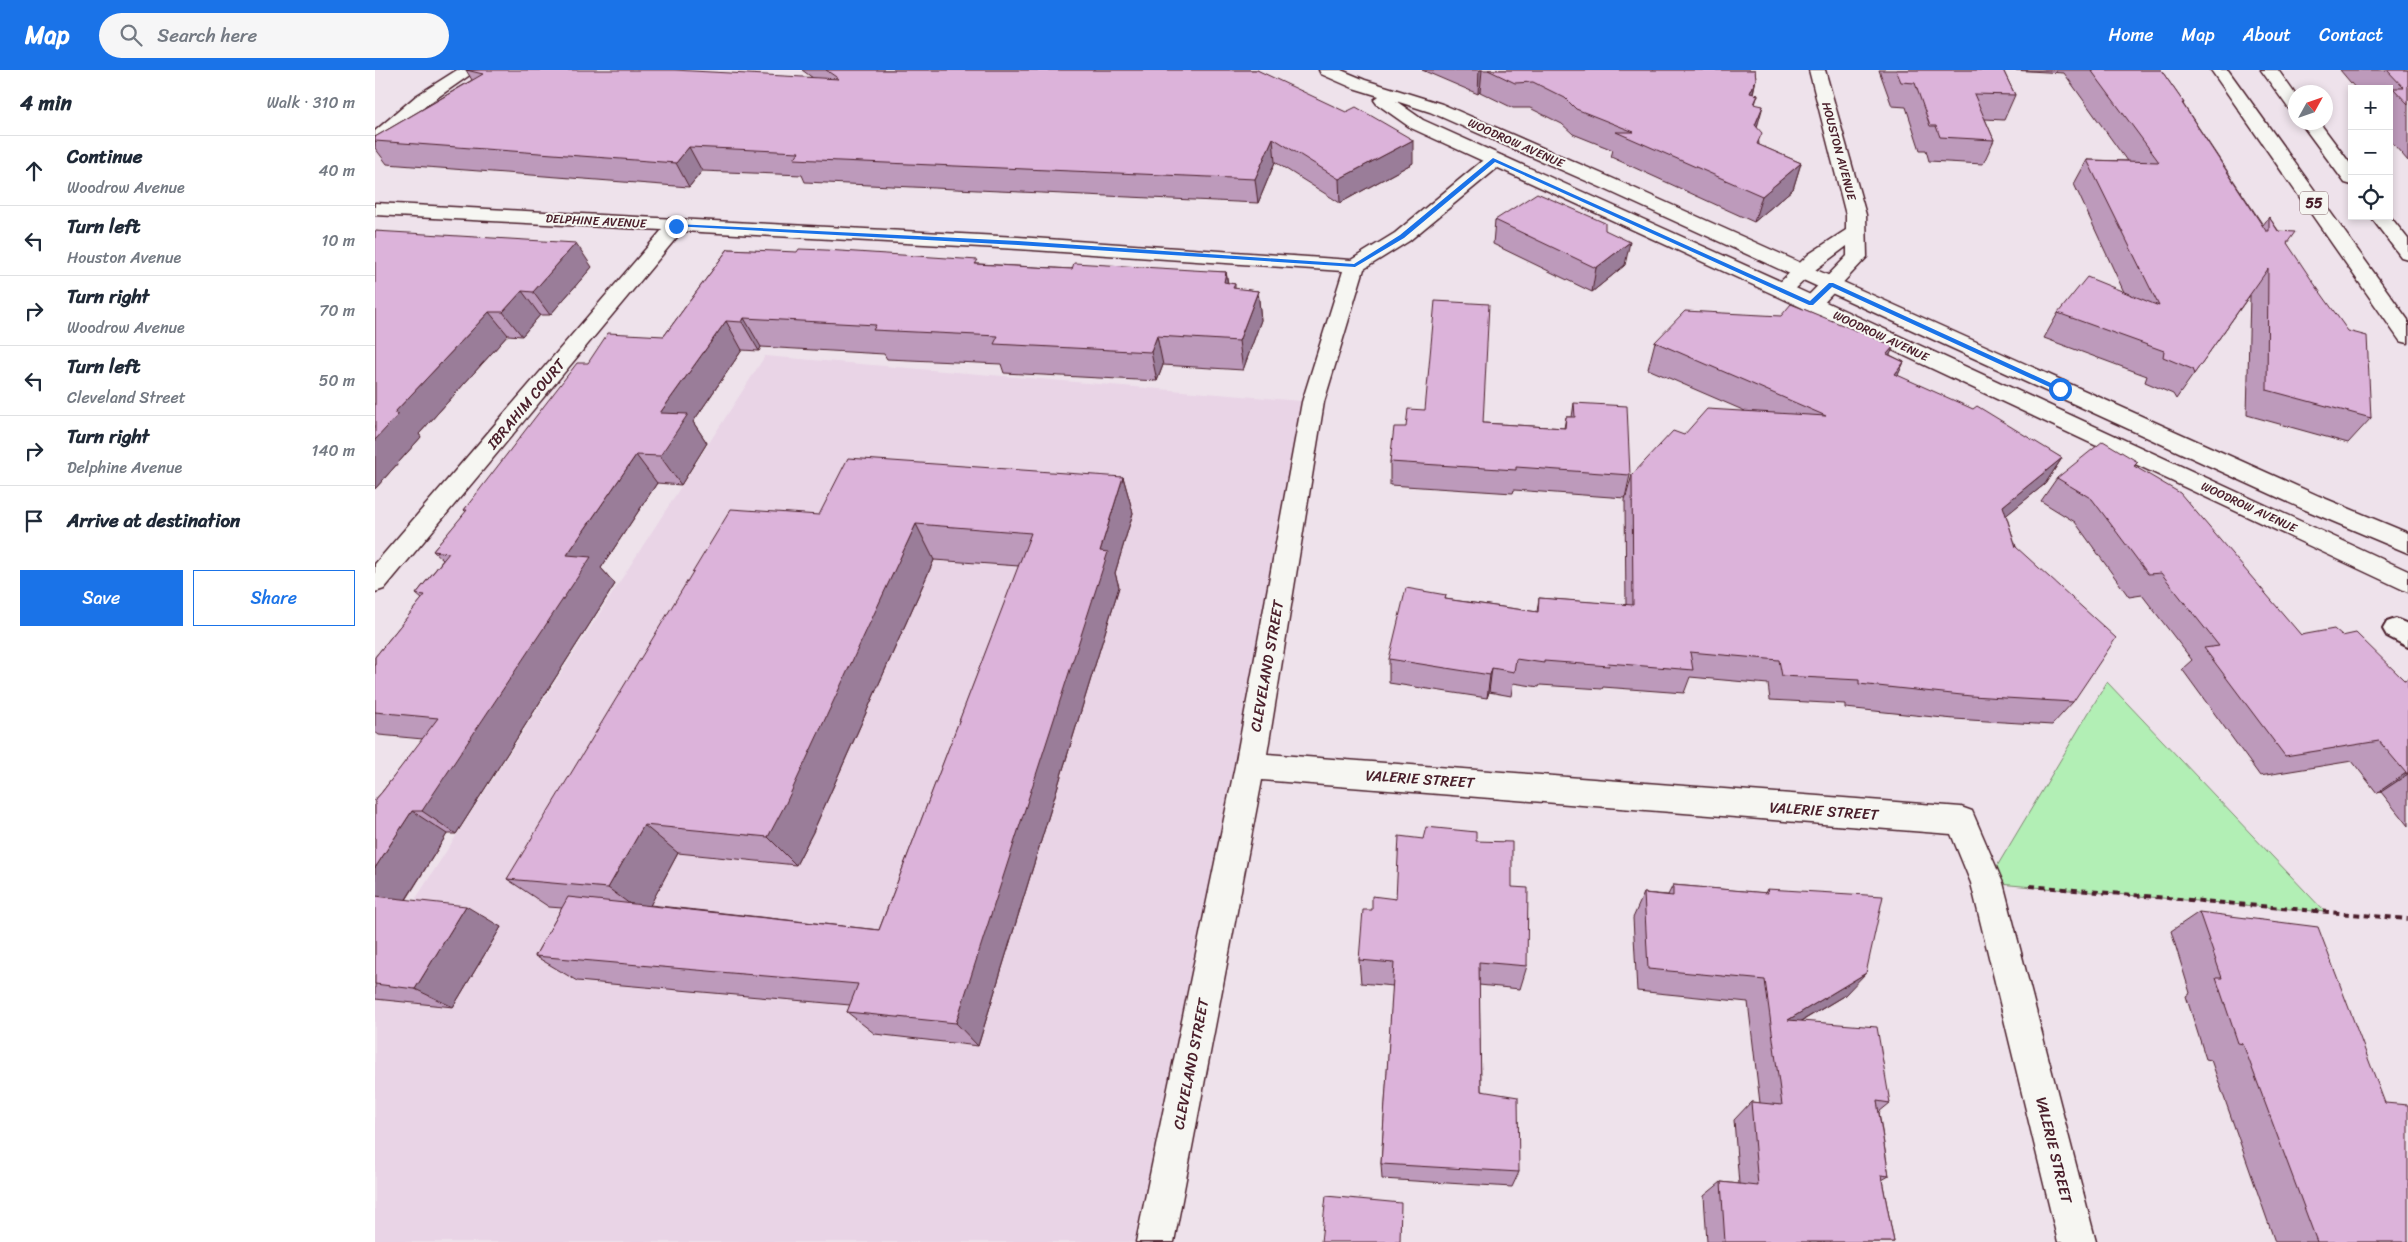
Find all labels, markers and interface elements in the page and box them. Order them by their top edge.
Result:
search box [99,13,449,58]
text: Map [25,14,69,56]
text: Search here [157,19,257,52]
text: Home [2109,19,2154,51]
text: Map [2182,19,2215,51]
text: About [2243,19,2291,51]
text: Contact [2319,19,2383,51]
icon: search [117,21,145,49]
text: 4 min [20,84,72,122]
north arrow [2288,85,2333,130]
map controls [2348,85,2393,220]
button: + [2348,85,2393,130]
text: Walk · 310 m [267,88,355,117]
street label: HOUSTON AVENUE [1815,99,1863,204]
street label: WOODROW AVENUE [1464,112,1569,175]
button: − [2348,130,2393,175]
text: Continue [67,140,143,173]
text: 40 m [318,156,355,185]
icon: ahead [20,157,48,185]
text: Woodrow Avenue [67,173,185,202]
button: locate [2348,175,2393,220]
road number: 55 [2300,192,2328,214]
street label: DELPHINE AVENUE [545,207,648,235]
text: Turn left [67,210,140,243]
route end [665,215,688,238]
text: 10 m [322,226,355,255]
icon: left [20,227,48,255]
text: Houston Avenue [67,243,181,272]
text: Turn right [67,280,149,313]
text: 70 m [319,296,355,325]
icon: right [20,297,48,325]
street label: WOODROW AVENUE [1829,304,1934,368]
text: Woodrow Avenue [67,313,185,342]
text: Turn left [67,350,140,383]
street label: IBRAHIM COURT [479,352,573,456]
text: 50 m [319,366,355,395]
icon: left [20,367,48,395]
route start [2049,378,2072,401]
text: Cleveland Street [67,383,186,412]
text: Turn right [67,420,149,453]
text: 140 m [312,436,355,465]
icon: right [20,437,48,465]
text: Delphine Avenue [67,453,182,482]
street label: WOODROW AVENUE [2197,475,2302,539]
text: Arrive at destination [67,504,240,537]
icon: arrive [20,507,48,535]
button: Save [20,570,183,626]
button: Share [193,570,355,626]
street label: CLEVELAND STREET [1243,596,1292,734]
street label: VALERIE STREET [1365,762,1477,796]
street label: VALERIE STREET [1769,794,1881,828]
street label: CLEVELAND STREET [1166,994,1217,1132]
street label: VALERIE STREET [2028,1094,2080,1208]

